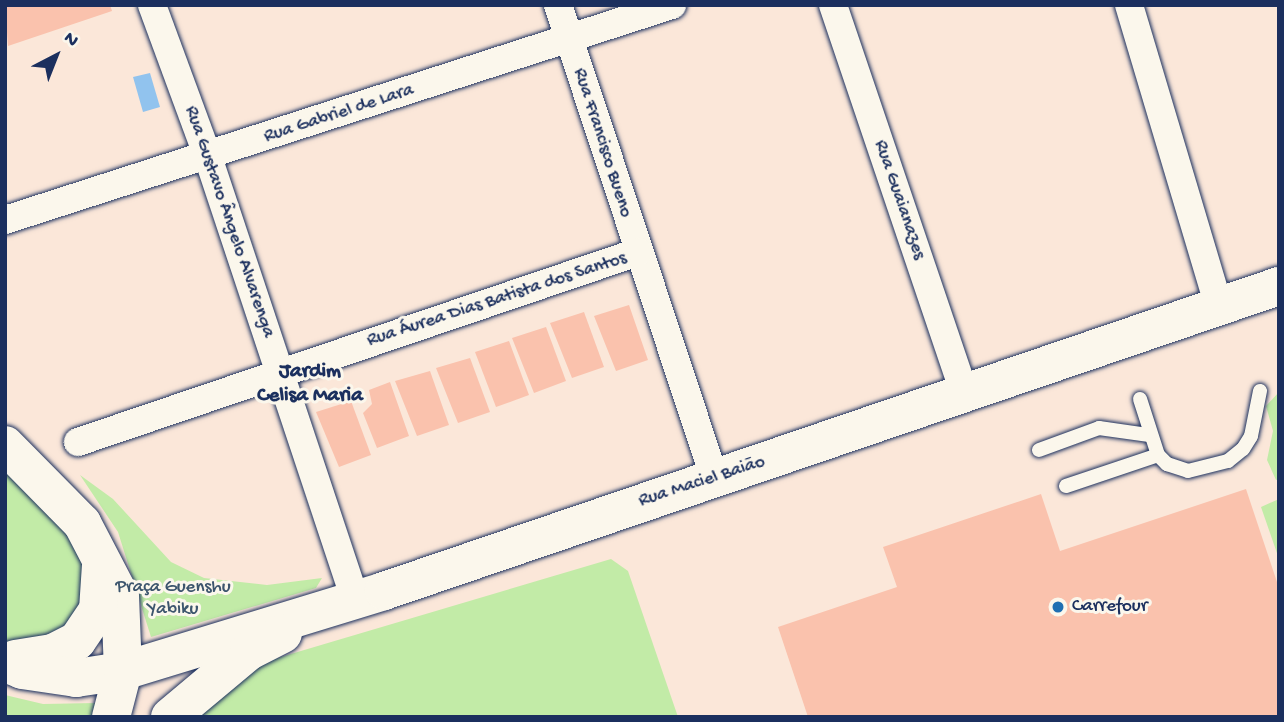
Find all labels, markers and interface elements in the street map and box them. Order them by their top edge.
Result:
north arrow [21,21,91,91]
text: N [58,27,83,53]
street label: Rua Francisco Bueno [567,65,637,221]
street label: Rua Gabriel de Lara [261,79,417,149]
street label: Rua Gustavo Ângelo Alvarenga [179,103,279,341]
street label: Rua Guaianazes [868,137,930,263]
street label: Rua Áurea Dias Batista dos Santos [364,247,630,353]
district label: Jardim Celisa Maria [257,360,363,410]
street label: Rua Maciel Baião [636,451,768,513]
park label: Praça Guenshu Yabiku [115,577,231,621]
place label: Carrefour [1072,596,1147,618]
marker: Carrefour [1050,599,1066,615]

